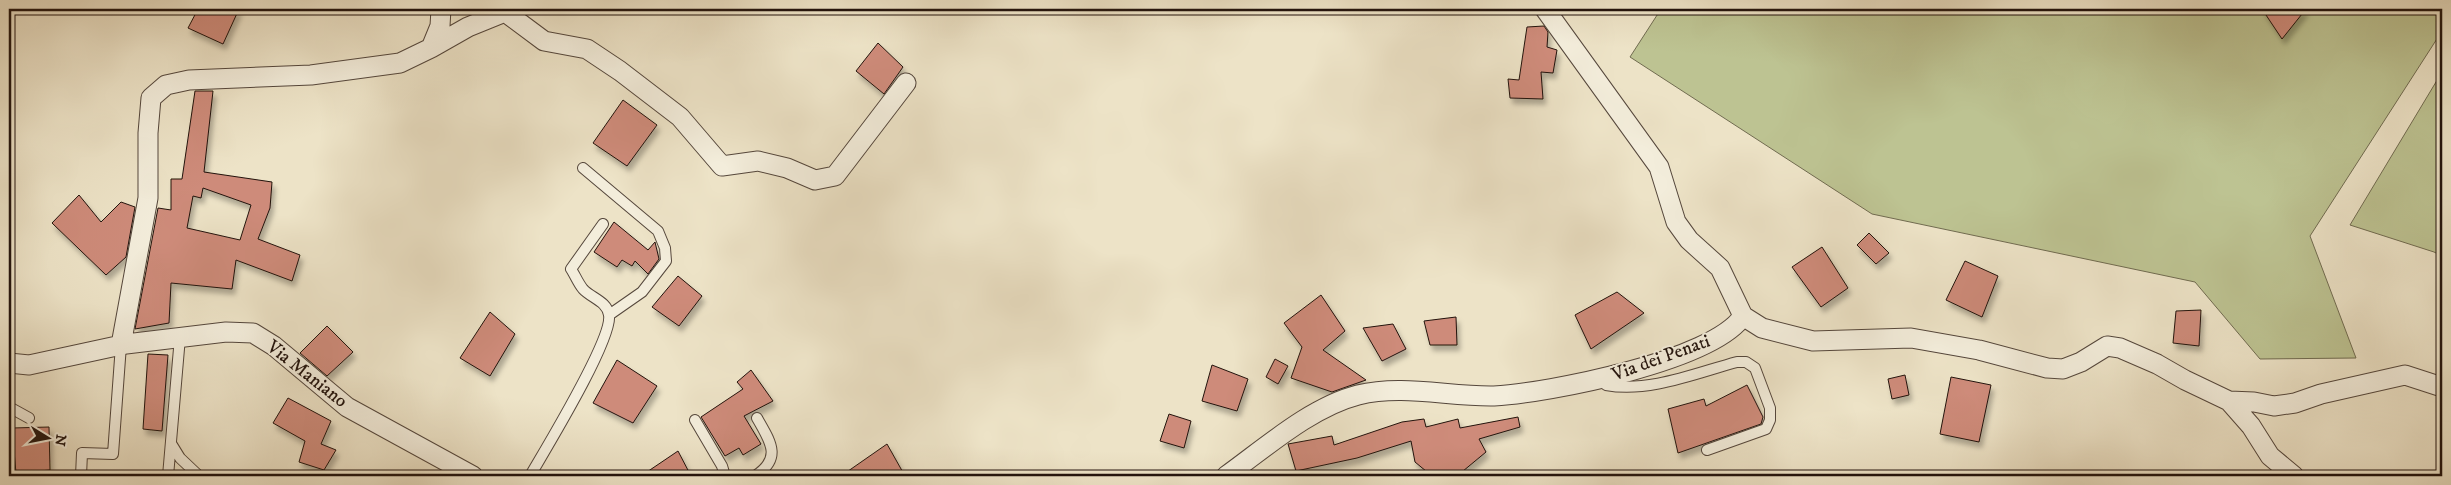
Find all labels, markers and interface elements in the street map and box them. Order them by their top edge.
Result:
street label: Via dei Penati [1608,330,1713,387]
street label: Via Maniano [261,335,352,413]
north arrow [22,412,72,462]
text: N [50,433,70,448]

